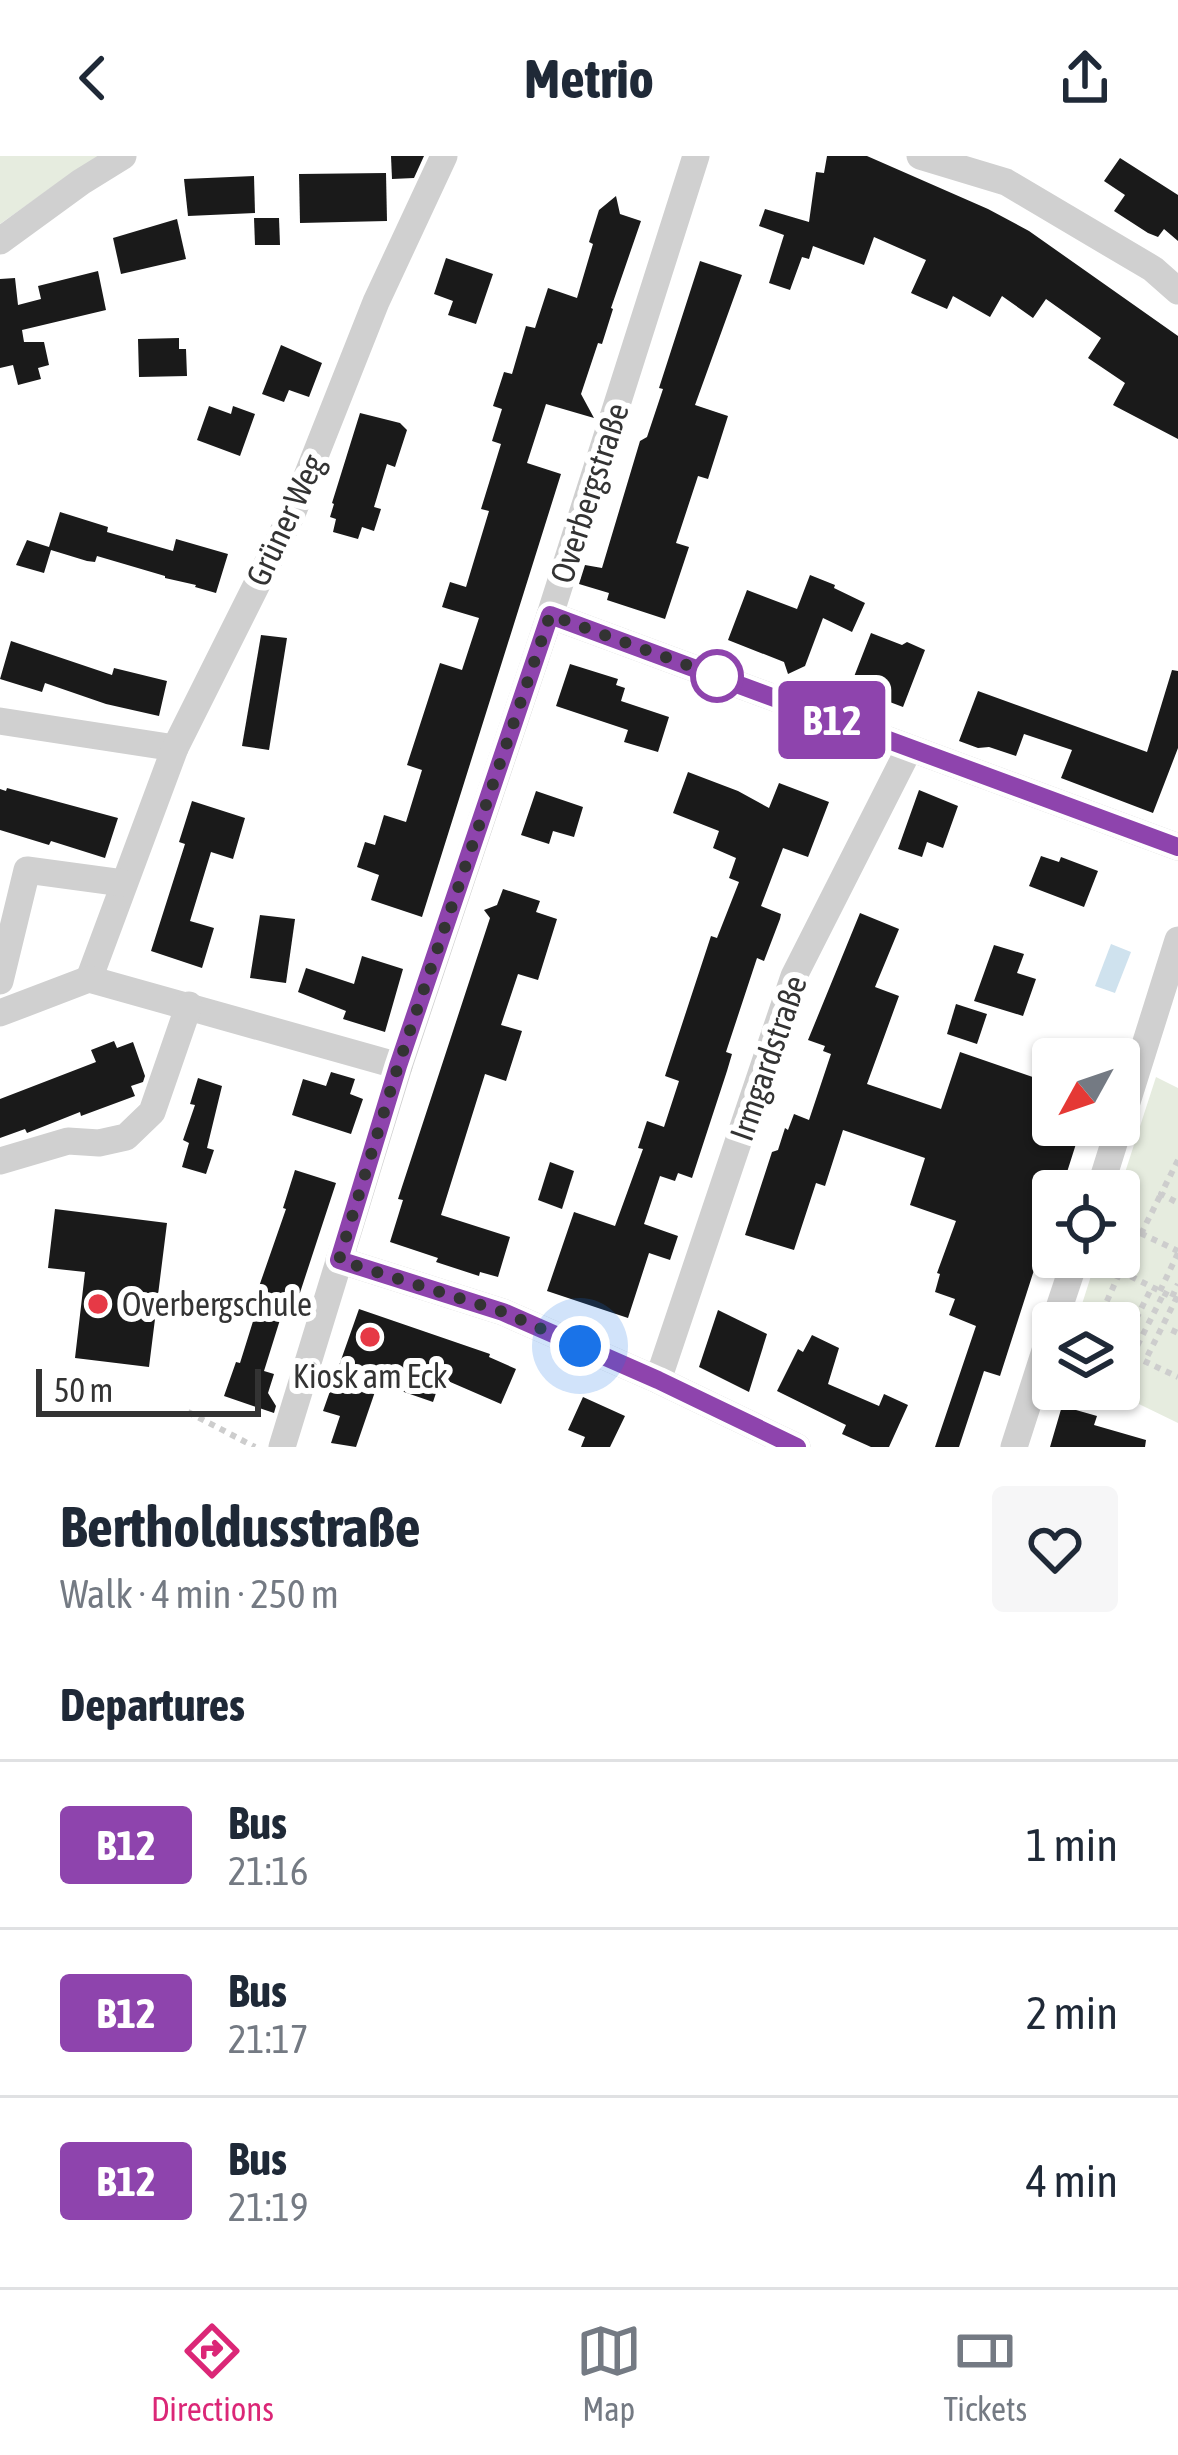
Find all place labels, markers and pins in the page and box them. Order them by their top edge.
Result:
unlabelled marker [692,651,742,701]
place label: Overbergschule [122,1285,312,1323]
marker: Overbergschule [85,1291,111,1317]
marker: Kiosk am Eck [357,1324,383,1350]
place label: Kiosk am Eck [293,1357,447,1395]

